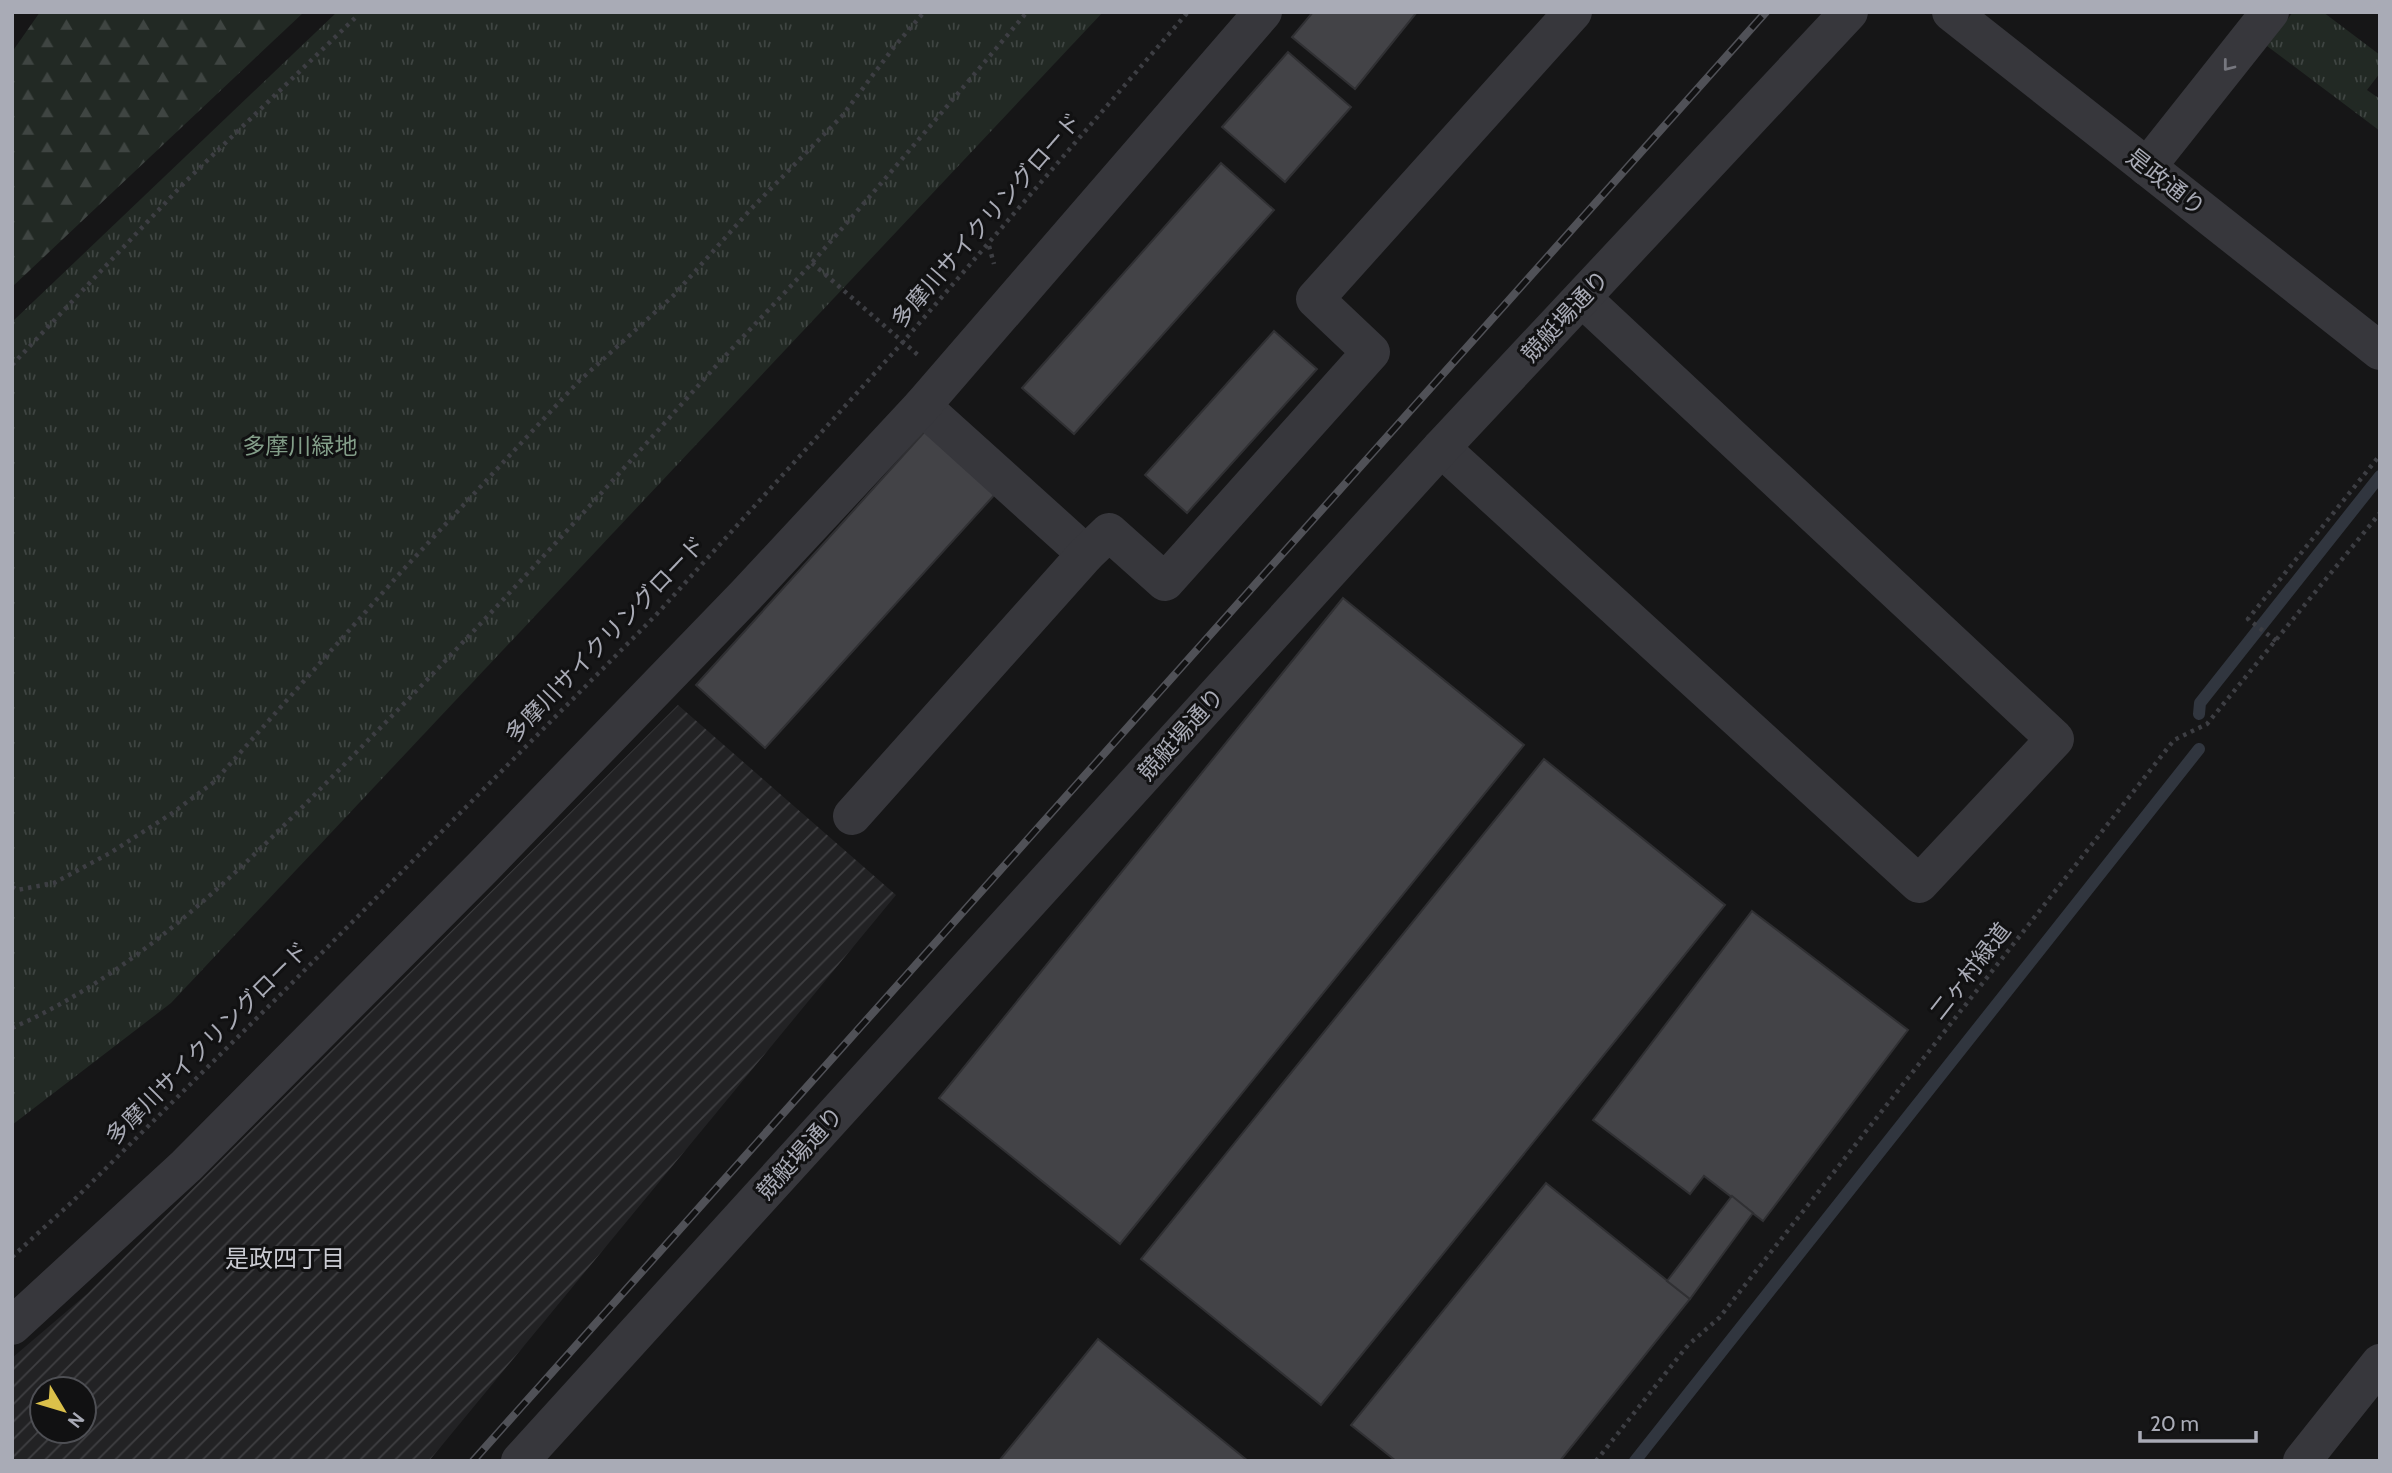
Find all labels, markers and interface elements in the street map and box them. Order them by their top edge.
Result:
one-way arrow [2224,57,2236,70]
street label: 多摩川サイクリングロード [885,107,1087,333]
street label: 是政通り [2121,143,2211,221]
street label: 競艇場通り [1516,264,1614,368]
park label: 多摩川緑地 [243,432,358,460]
street label: 多摩川サイクリングロード [499,530,711,748]
street label: 競艇場通り [1132,682,1230,786]
street label: 二ヶ村緑道 [1924,917,2016,1025]
street label: 多摩川サイクリングロード [100,936,314,1150]
street label: 競艇場通り [751,1101,849,1205]
district label: 是政四丁目 [225,1244,345,1273]
north arrow [28,1375,98,1445]
scale bar [2140,1400,2256,1444]
text: N [63,1408,89,1433]
text: 20 m [2150,1411,2199,1436]

